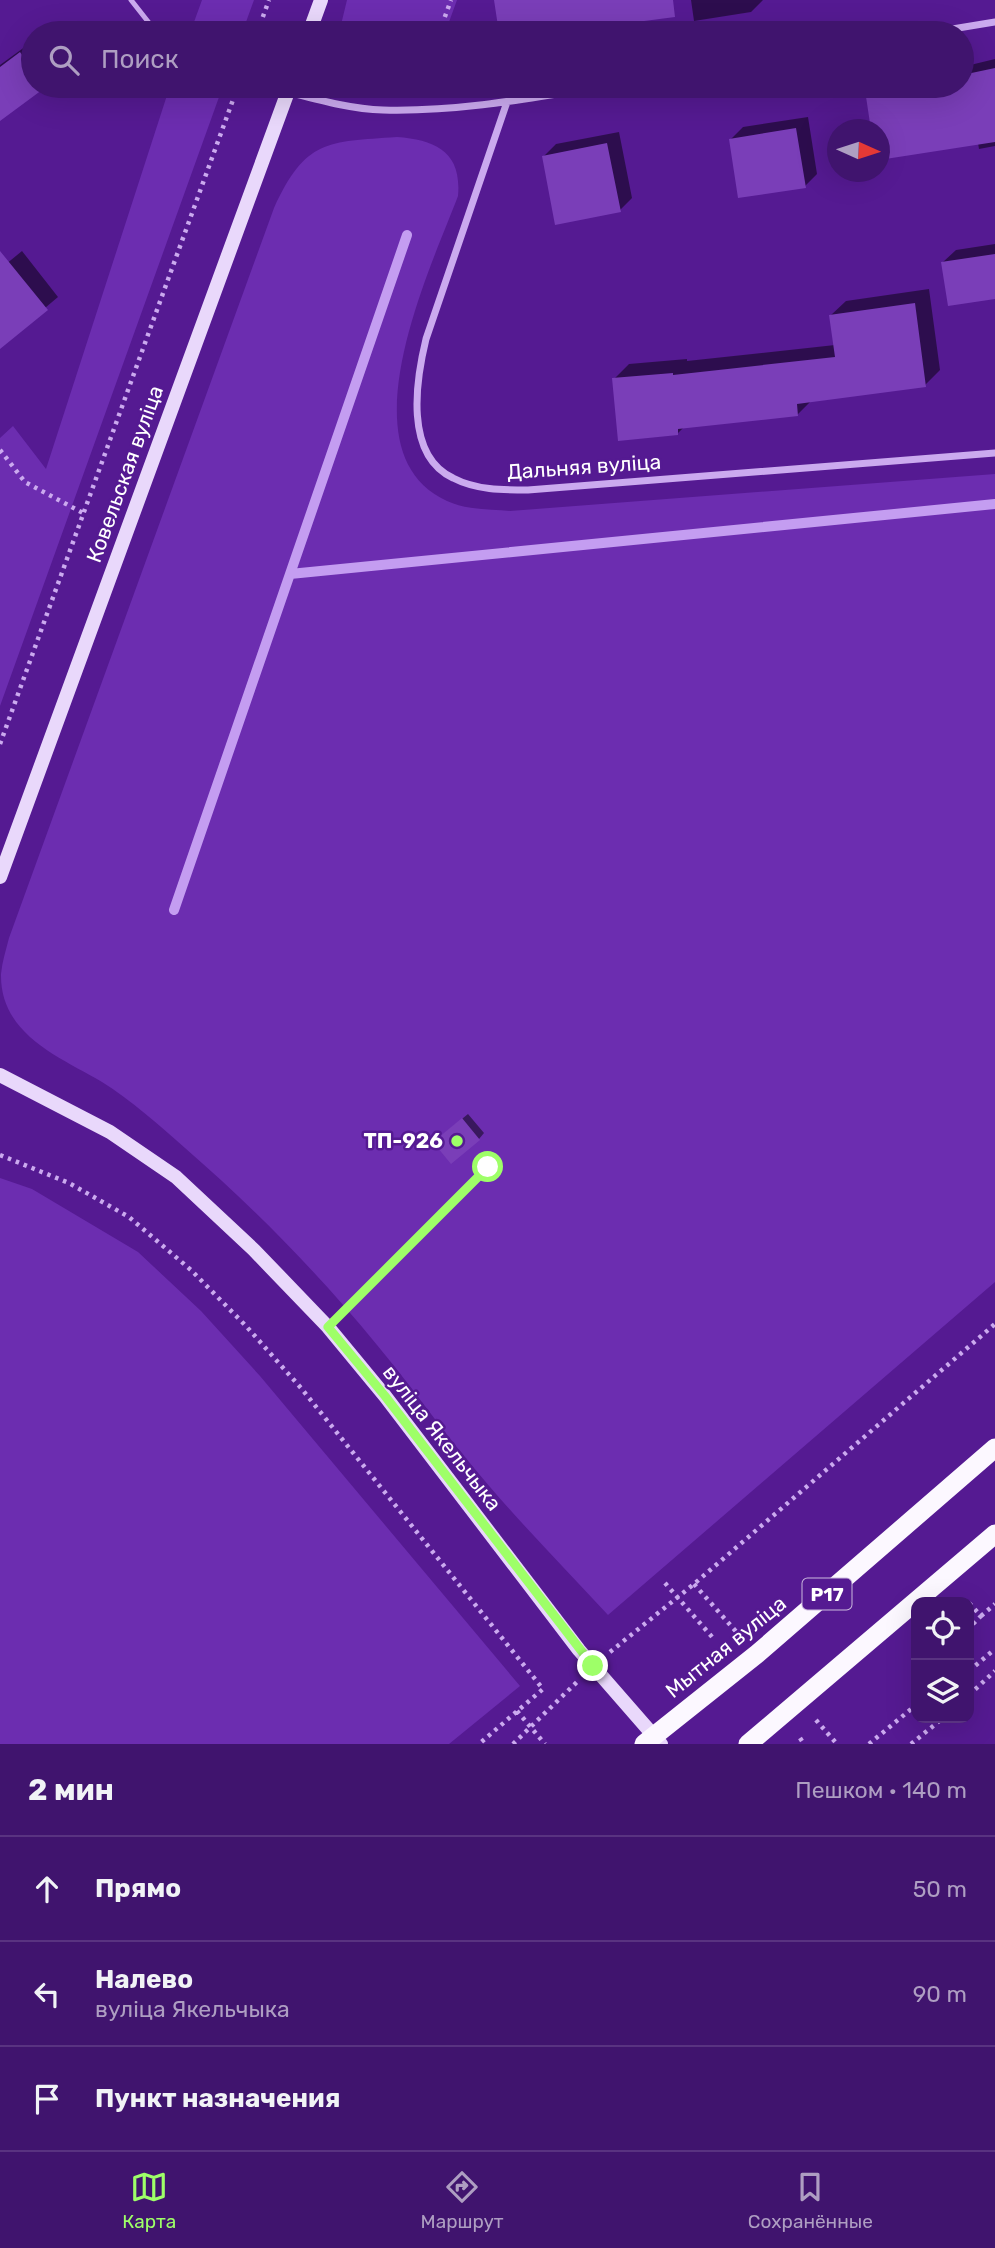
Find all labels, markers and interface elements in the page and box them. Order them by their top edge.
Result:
search box [21,21,974,98]
icon: search [45,41,83,79]
text: Поиск [101,44,179,75]
north arrow [827,119,890,182]
street label: Ковельская вуліца [81,382,168,566]
street label: Дальняя вуліца [506,449,662,484]
place label: ТП-926 [364,1128,443,1153]
marker: ТП-926 [449,1133,465,1149]
route start [472,1151,503,1182]
street label: вуліца Якельчыка [378,1360,507,1515]
road number: Р17 [802,1578,852,1610]
street label: Мытная вуліца [660,1590,791,1703]
map controls [911,1597,974,1723]
button: locate [911,1597,974,1660]
route end [577,1650,608,1681]
button: layers [911,1660,974,1723]
text: 2 мин [28,1772,114,1808]
text: Пешком · 140 m [795,1776,967,1804]
icon: ahead [28,1870,66,1908]
text: Прямо [95,1873,181,1904]
text: 50 m [913,1875,967,1903]
text: Налево [95,1964,193,1995]
icon: left [28,1975,66,2013]
text: 90 m [913,1980,967,2008]
text: вуліца Якельчыка [95,1995,290,2023]
icon: arrive [28,2080,66,2118]
text: Пункт назначения [95,2083,340,2114]
tab: Карта [122,2168,176,2233]
tab: Маршрут [421,2168,504,2233]
tab: Сохранённые [748,2168,873,2233]

